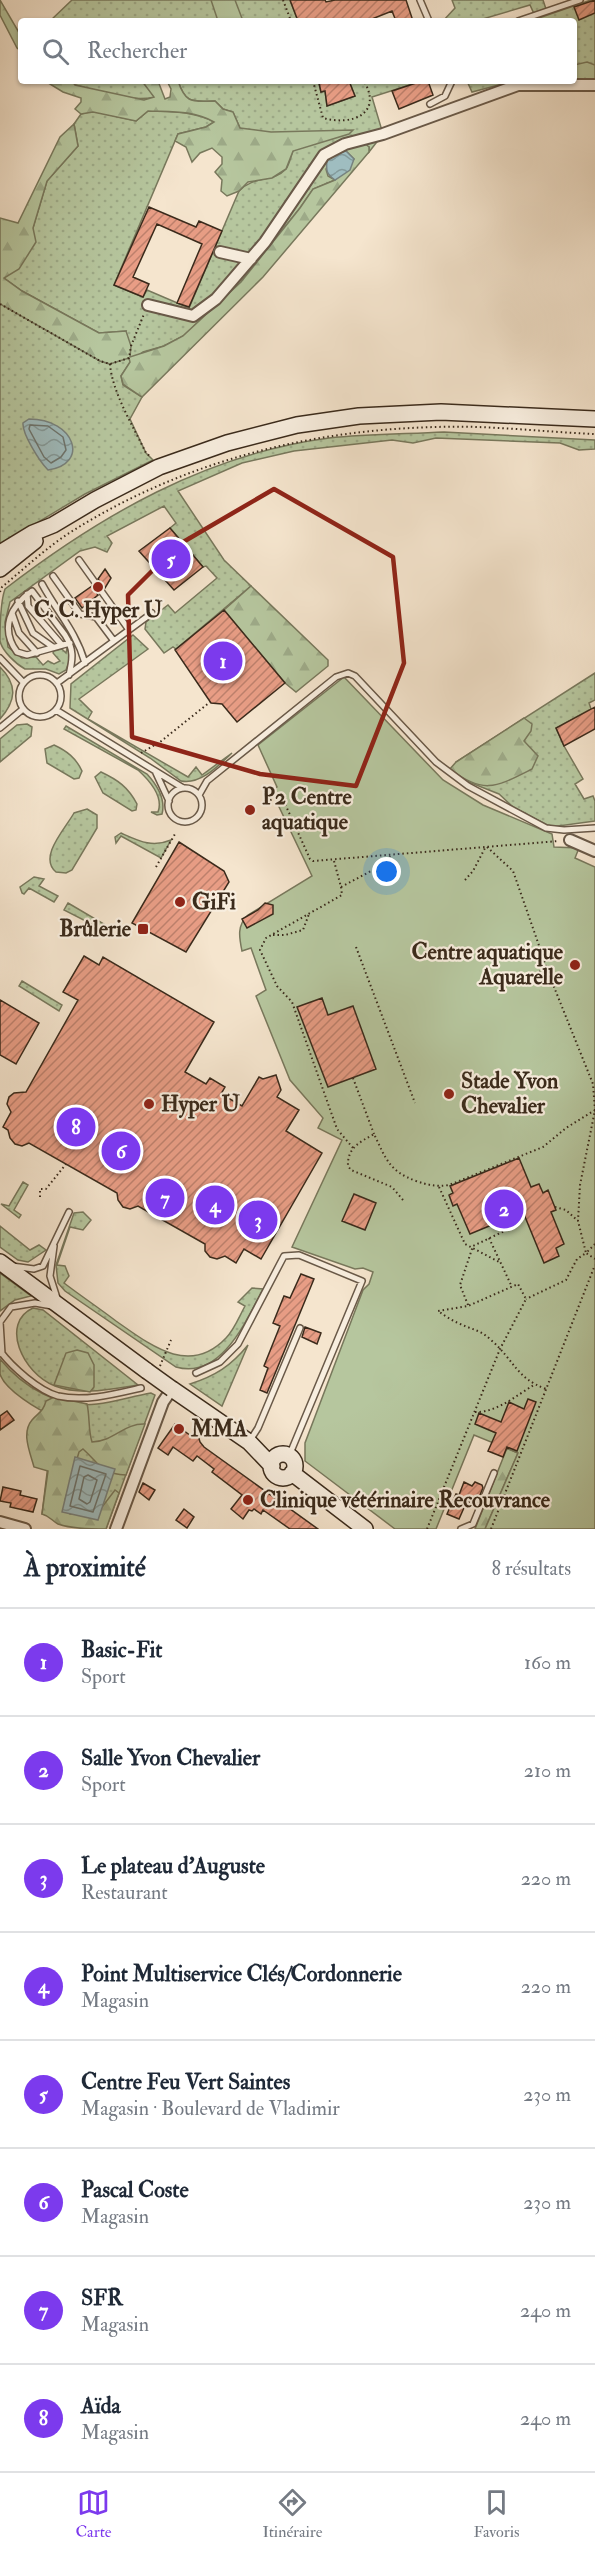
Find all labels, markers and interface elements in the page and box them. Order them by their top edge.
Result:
search box [18,18,577,84]
icon: search [39,35,72,68]
text: Rechercher [87,37,187,65]
pin: 5 [152,536,190,582]
marker: C. C. Hyper U [91,580,105,594]
place label: C. C. Hyper U [34,596,163,625]
pin: 1 [204,638,242,684]
place label: P2 Centre aquatique [262,783,352,837]
marker: P2 Centre aquatique [243,803,257,817]
your location [372,857,401,886]
place label: GiFi [192,888,236,916]
marker: GiFi [173,895,187,909]
place label: Brûlerie [59,915,132,943]
marker: Brûlerie [136,922,150,936]
place label: Centre aquatique Aquarelle [412,938,564,992]
marker: Centre aquatique Aquarelle [568,958,582,972]
place label: Stade Yvon Chevalier [461,1067,559,1120]
marker: Stade Yvon Chevalier [442,1087,456,1101]
place label: Hyper U [161,1090,241,1119]
marker: Hyper U [142,1097,156,1111]
pin: 8 [56,1104,96,1150]
pin: 6 [102,1128,140,1174]
pin: 7 [146,1176,184,1220]
pin: 4 [196,1182,234,1228]
pin: 2 [484,1186,524,1232]
pin: 3 [238,1198,278,1242]
place label: MMA [190,1415,249,1443]
marker: MMA [172,1422,186,1436]
place label: Clinique vétérinaire Recouvrance [260,1486,551,1515]
marker: Clinique vétérinaire Recouvrance [241,1493,255,1507]
text: À proximité [24,1552,146,1584]
text: 8 résultats [491,1556,571,1581]
text: Basic-Fit [81,1636,162,1664]
text: 1 [40,1650,47,1675]
text: 160 m [524,1650,571,1675]
text: Sport [81,1664,126,1689]
text: Salle Yvon Chevalier [81,1744,260,1772]
text: 2 [38,1758,49,1783]
text: 210 m [524,1758,571,1783]
text: Sport [81,1772,126,1797]
text: Le plateau d'Auguste [81,1852,265,1880]
text: 3 [40,1866,47,1891]
text: 220 m [521,1866,571,1891]
text: Restaurant [81,1880,168,1905]
text: Point Multiservice Clés/Cordonnerie [81,1960,402,1988]
text: 4 [38,1974,49,1999]
text: 220 m [521,1974,571,1999]
text: Magasin [81,1988,149,2013]
text: Centre Feu Vert Saintes [81,2068,290,2096]
text: 5 [39,2082,48,2107]
text: 230 m [523,2082,571,2107]
text: Magasin · Boulevard de Vladimir [81,2096,340,2121]
text: Pascal Coste [81,2176,189,2204]
text: 6 [38,2190,49,2215]
text: 230 m [523,2190,571,2215]
text: Magasin [81,2204,149,2229]
text: SFR [81,2284,123,2312]
text: 7 [39,2298,48,2323]
text: 240 m [520,2298,571,2323]
text: Magasin [81,2312,149,2337]
text: Aïda [81,2392,121,2420]
text: 8 [39,2406,48,2431]
text: 240 m [520,2406,571,2431]
text: Magasin [81,2420,149,2445]
tab: Carte [75,2486,112,2542]
tab: Itinéraire [262,2486,322,2542]
tab: Favoris [473,2486,520,2542]

